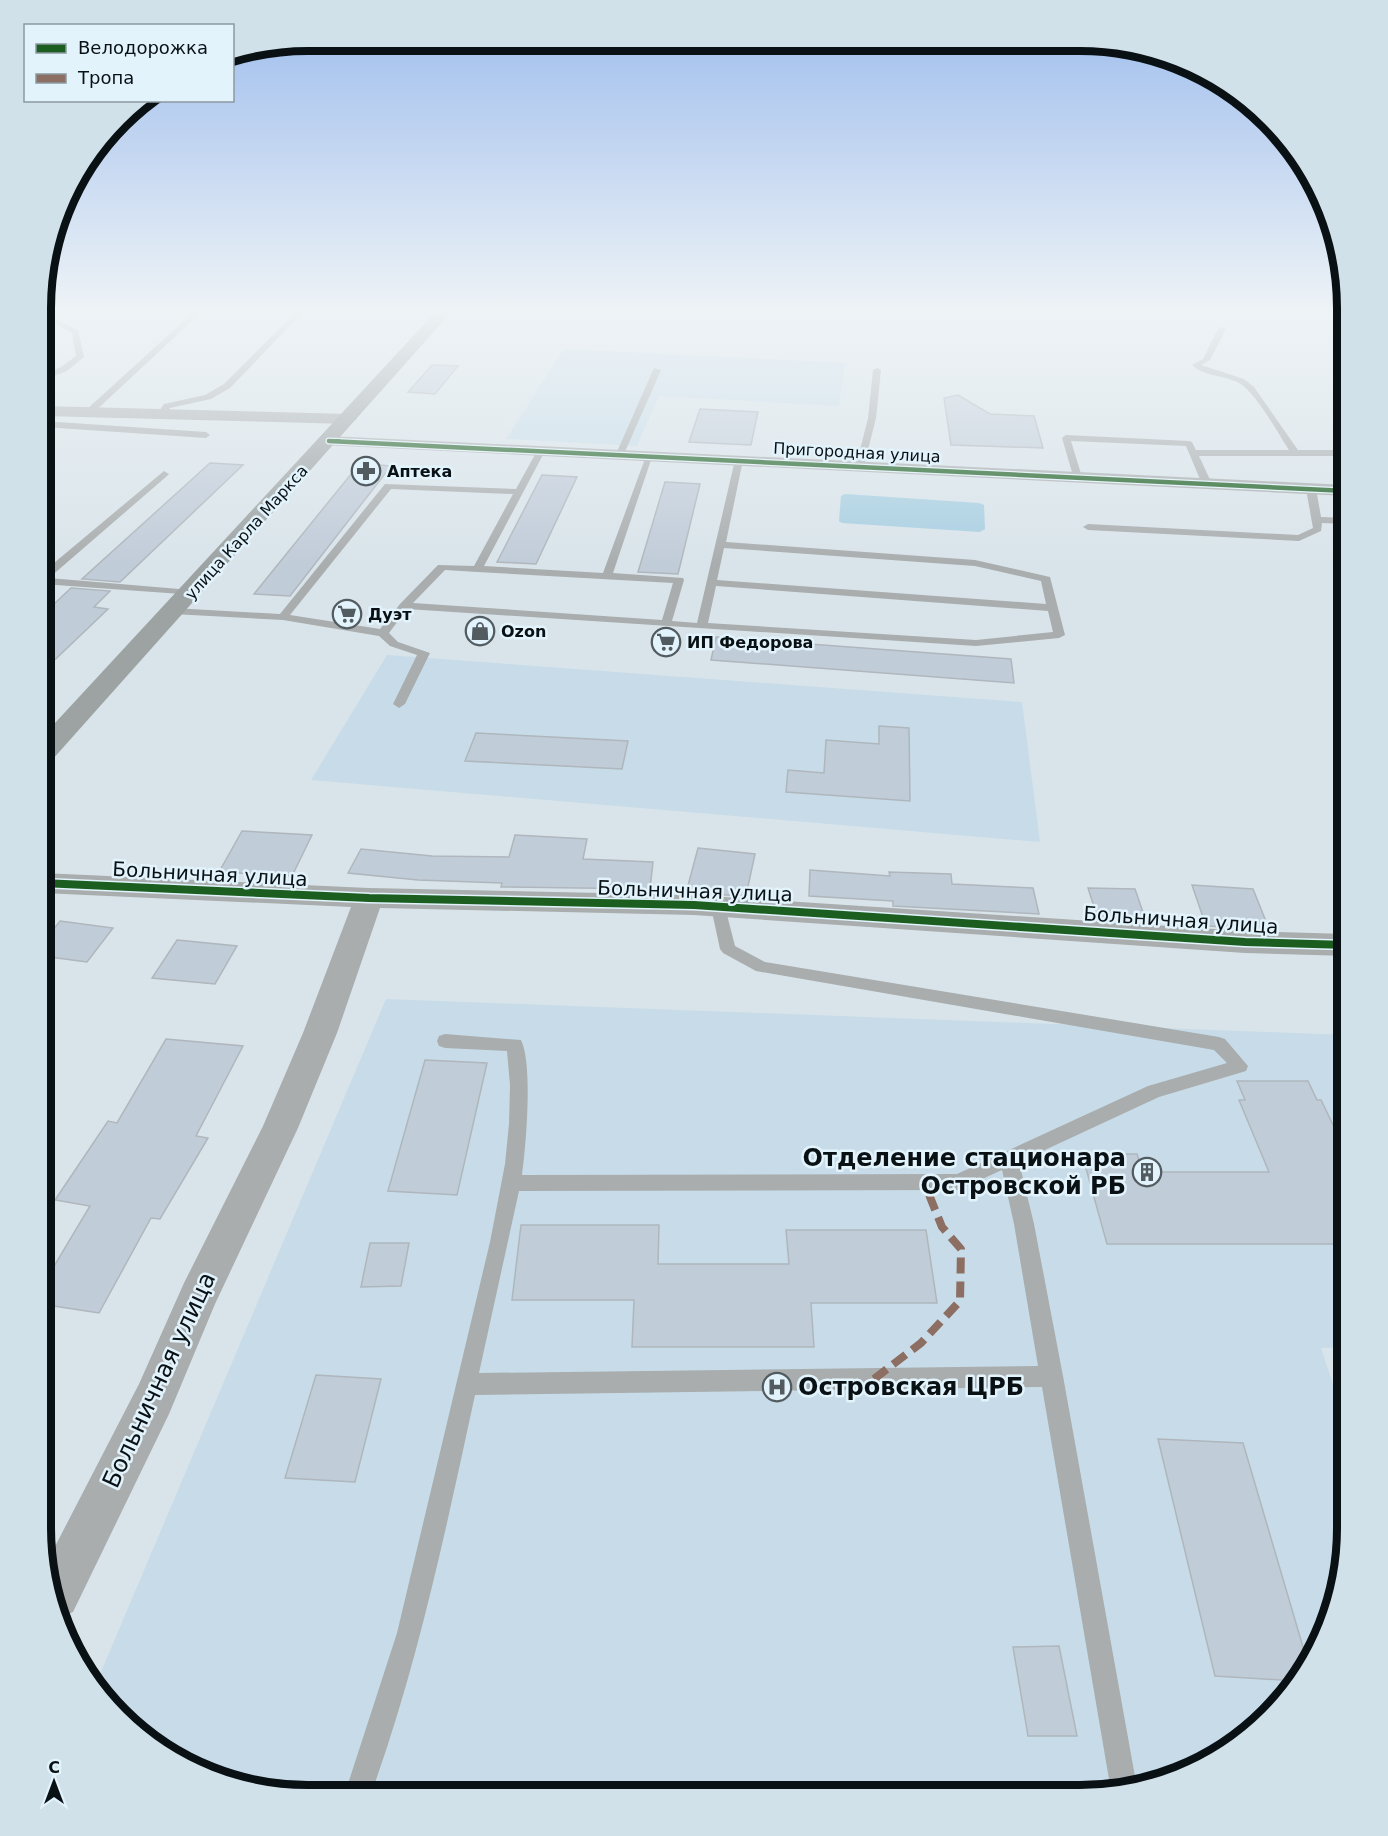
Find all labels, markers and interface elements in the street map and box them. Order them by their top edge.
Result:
legend [24,24,234,102]
text: Велодорожка [78,37,208,58]
text: Тропа [77,67,134,88]
street label: Пригородная улица [773,439,941,466]
pharmacy icon: Аптека [350,455,382,487]
street label: улица Карла Маркса [181,461,312,603]
place label: Аптека [387,462,452,481]
supermarket icon: Дуэт [331,598,363,630]
place label: Дуэт [368,605,412,624]
shop icon: Ozon [464,615,496,647]
place label: Ozon [501,622,546,641]
supermarket icon: ИП Федорова [650,626,682,658]
place label: ИП Федорова [687,633,813,652]
street label: Больничная улица [112,857,308,891]
street label: Больничная улица [597,876,793,906]
street label: Больничная улица [1083,901,1279,939]
place label: Отделение стационара Островской РБ [803,1144,1126,1200]
building icon: Отделение стационара Островской РБ [1131,1156,1163,1188]
street label: Больничная улица [97,1268,221,1492]
hospital icon: Островская ЦРБ [761,1371,793,1403]
place label: Островская ЦРБ [798,1373,1024,1401]
north arrow [24,1752,84,1812]
text: С [48,1758,60,1777]

